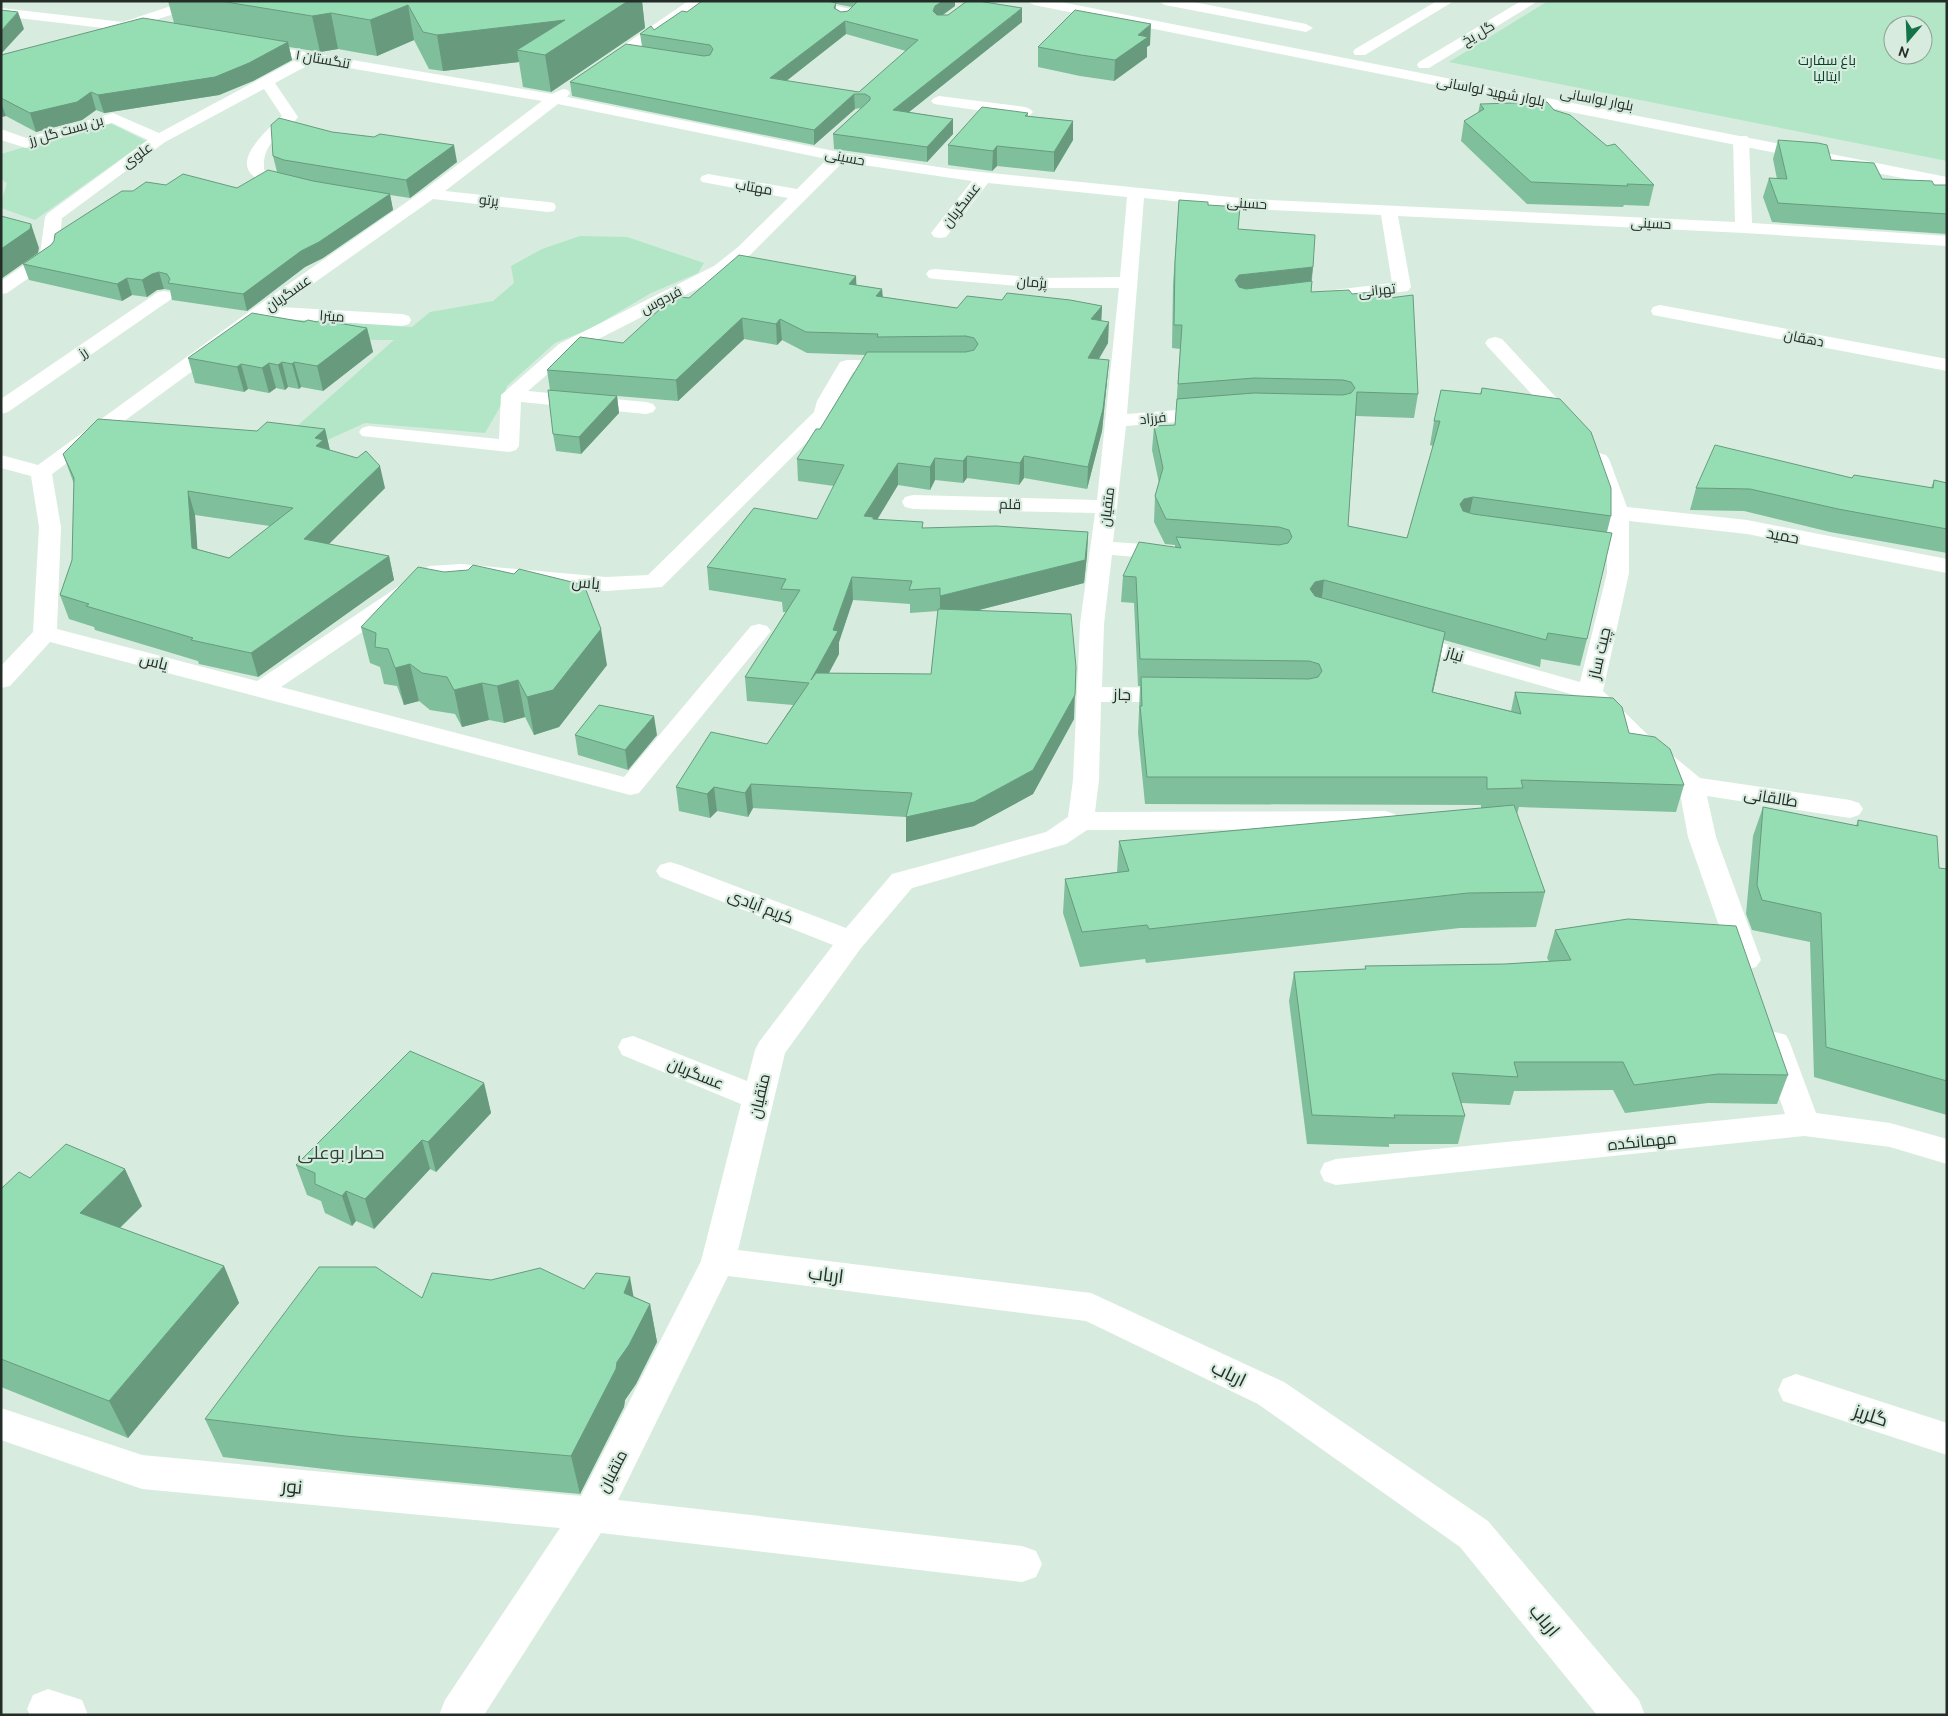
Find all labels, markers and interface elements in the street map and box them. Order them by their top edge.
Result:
north arrow [1883,15,1933,65]
street label: گل یخ [1459,17,1498,50]
text: N [1896,43,1911,62]
street label: تنگستان ۱ [295,46,352,72]
park label: باغ سفارت ایتالیا [1798,52,1856,84]
street label: بلوار شهید لواسانی [1436,73,1546,109]
street label: بلوار لواسانی [1559,84,1635,114]
street label: بن بست گل رز [26,112,105,149]
street label: علوی [119,139,155,171]
street label: حسینی [824,145,866,169]
street label: مهتاب [734,176,774,198]
street label: عسگریان [939,180,983,230]
street label: پرتو [478,191,500,211]
street label: حسینی [1226,194,1268,212]
street label: حسینی [1630,214,1672,232]
street label: عسگریان [262,272,314,314]
street label: پژمان [1016,273,1048,293]
street label: تهرانی [1358,280,1397,300]
street label: فردوس [638,283,684,317]
street label: میترا [319,307,345,325]
street label: دهقان [1783,326,1825,350]
street label: رز [75,343,91,361]
street label: فرزاد [1139,409,1167,427]
street label: متقیان [1097,486,1117,528]
street label: قلم [999,496,1021,514]
street label: حمید [1765,523,1801,548]
street label: یاس [571,572,602,594]
street label: چیت ساز [1584,625,1617,682]
street label: نیاز [1443,643,1466,666]
street label: یاس [138,649,171,675]
street label: جاز [1112,685,1131,704]
street label: طالقانی [1742,784,1799,812]
street label: کریم آبادی [725,885,796,930]
street label: عسگریان [665,1054,727,1094]
street label: متقیان [745,1072,775,1121]
street label: مهمانکده [1607,1128,1677,1156]
district label: حصار بوعلی [298,1142,384,1164]
street label: ارباب [807,1261,845,1288]
street label: ارباب [1208,1355,1250,1392]
street label: گلریز [1850,1399,1891,1432]
street label: متقیان [594,1447,632,1496]
street label: نور [279,1474,303,1499]
street label: ارباب [1524,1599,1565,1641]

